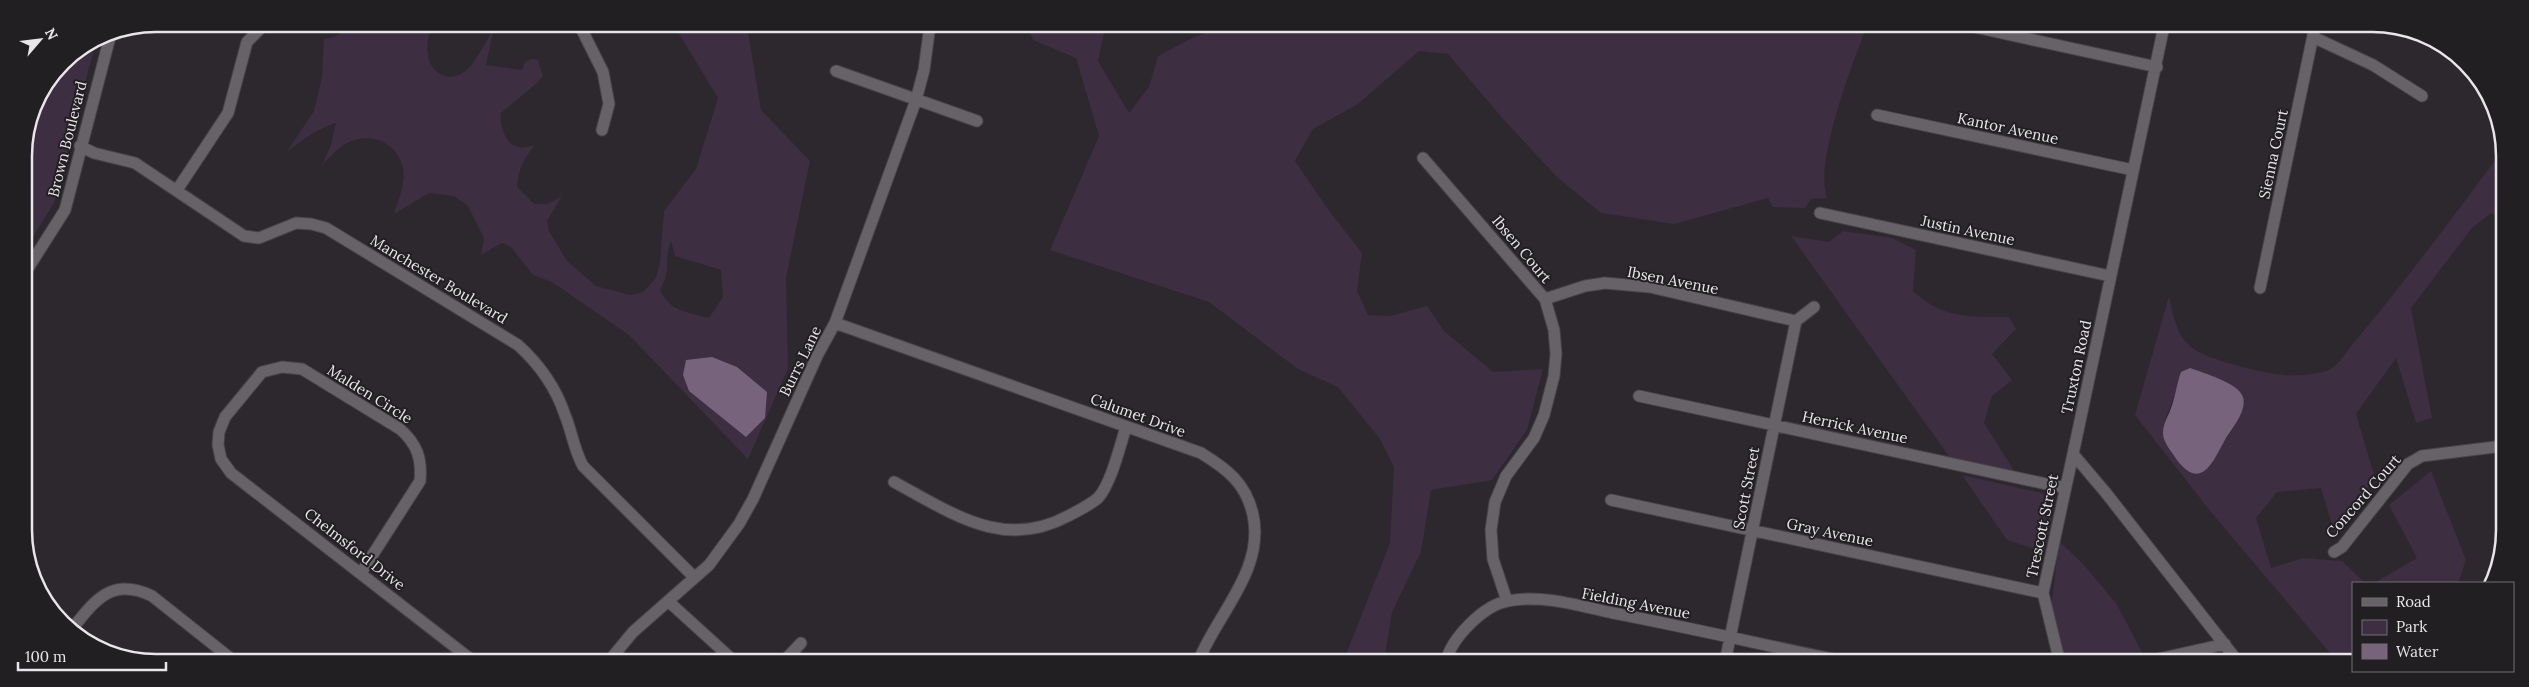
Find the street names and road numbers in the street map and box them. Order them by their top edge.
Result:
street label: Brown Boulevard [43,79,91,199]
street label: Sienna Court [2254,107,2292,201]
street label: Kantor Avenue [1956,108,2060,148]
street label: Ibsen Court [1488,211,1556,287]
street label: Justin Avenue [1918,211,2017,249]
street label: Manchester Boulevard [367,230,511,328]
street label: Ibsen Avenue [1626,262,1720,298]
street label: Truxton Road [2057,318,2095,416]
street label: Burrs Lane [775,323,825,399]
street label: Malden Circle [324,360,416,428]
street label: Calumet Drive [1088,389,1188,441]
street label: Herrick Avenue [1800,407,1910,447]
street label: Scott Street [1729,445,1763,531]
street label: Concord Court [2321,450,2405,542]
street label: Trescott Street [2022,472,2062,580]
street label: Chelmsford Drive [301,504,409,594]
street label: Gray Avenue [1785,514,1875,550]
street label: Fielding Avenue [1580,583,1692,623]

